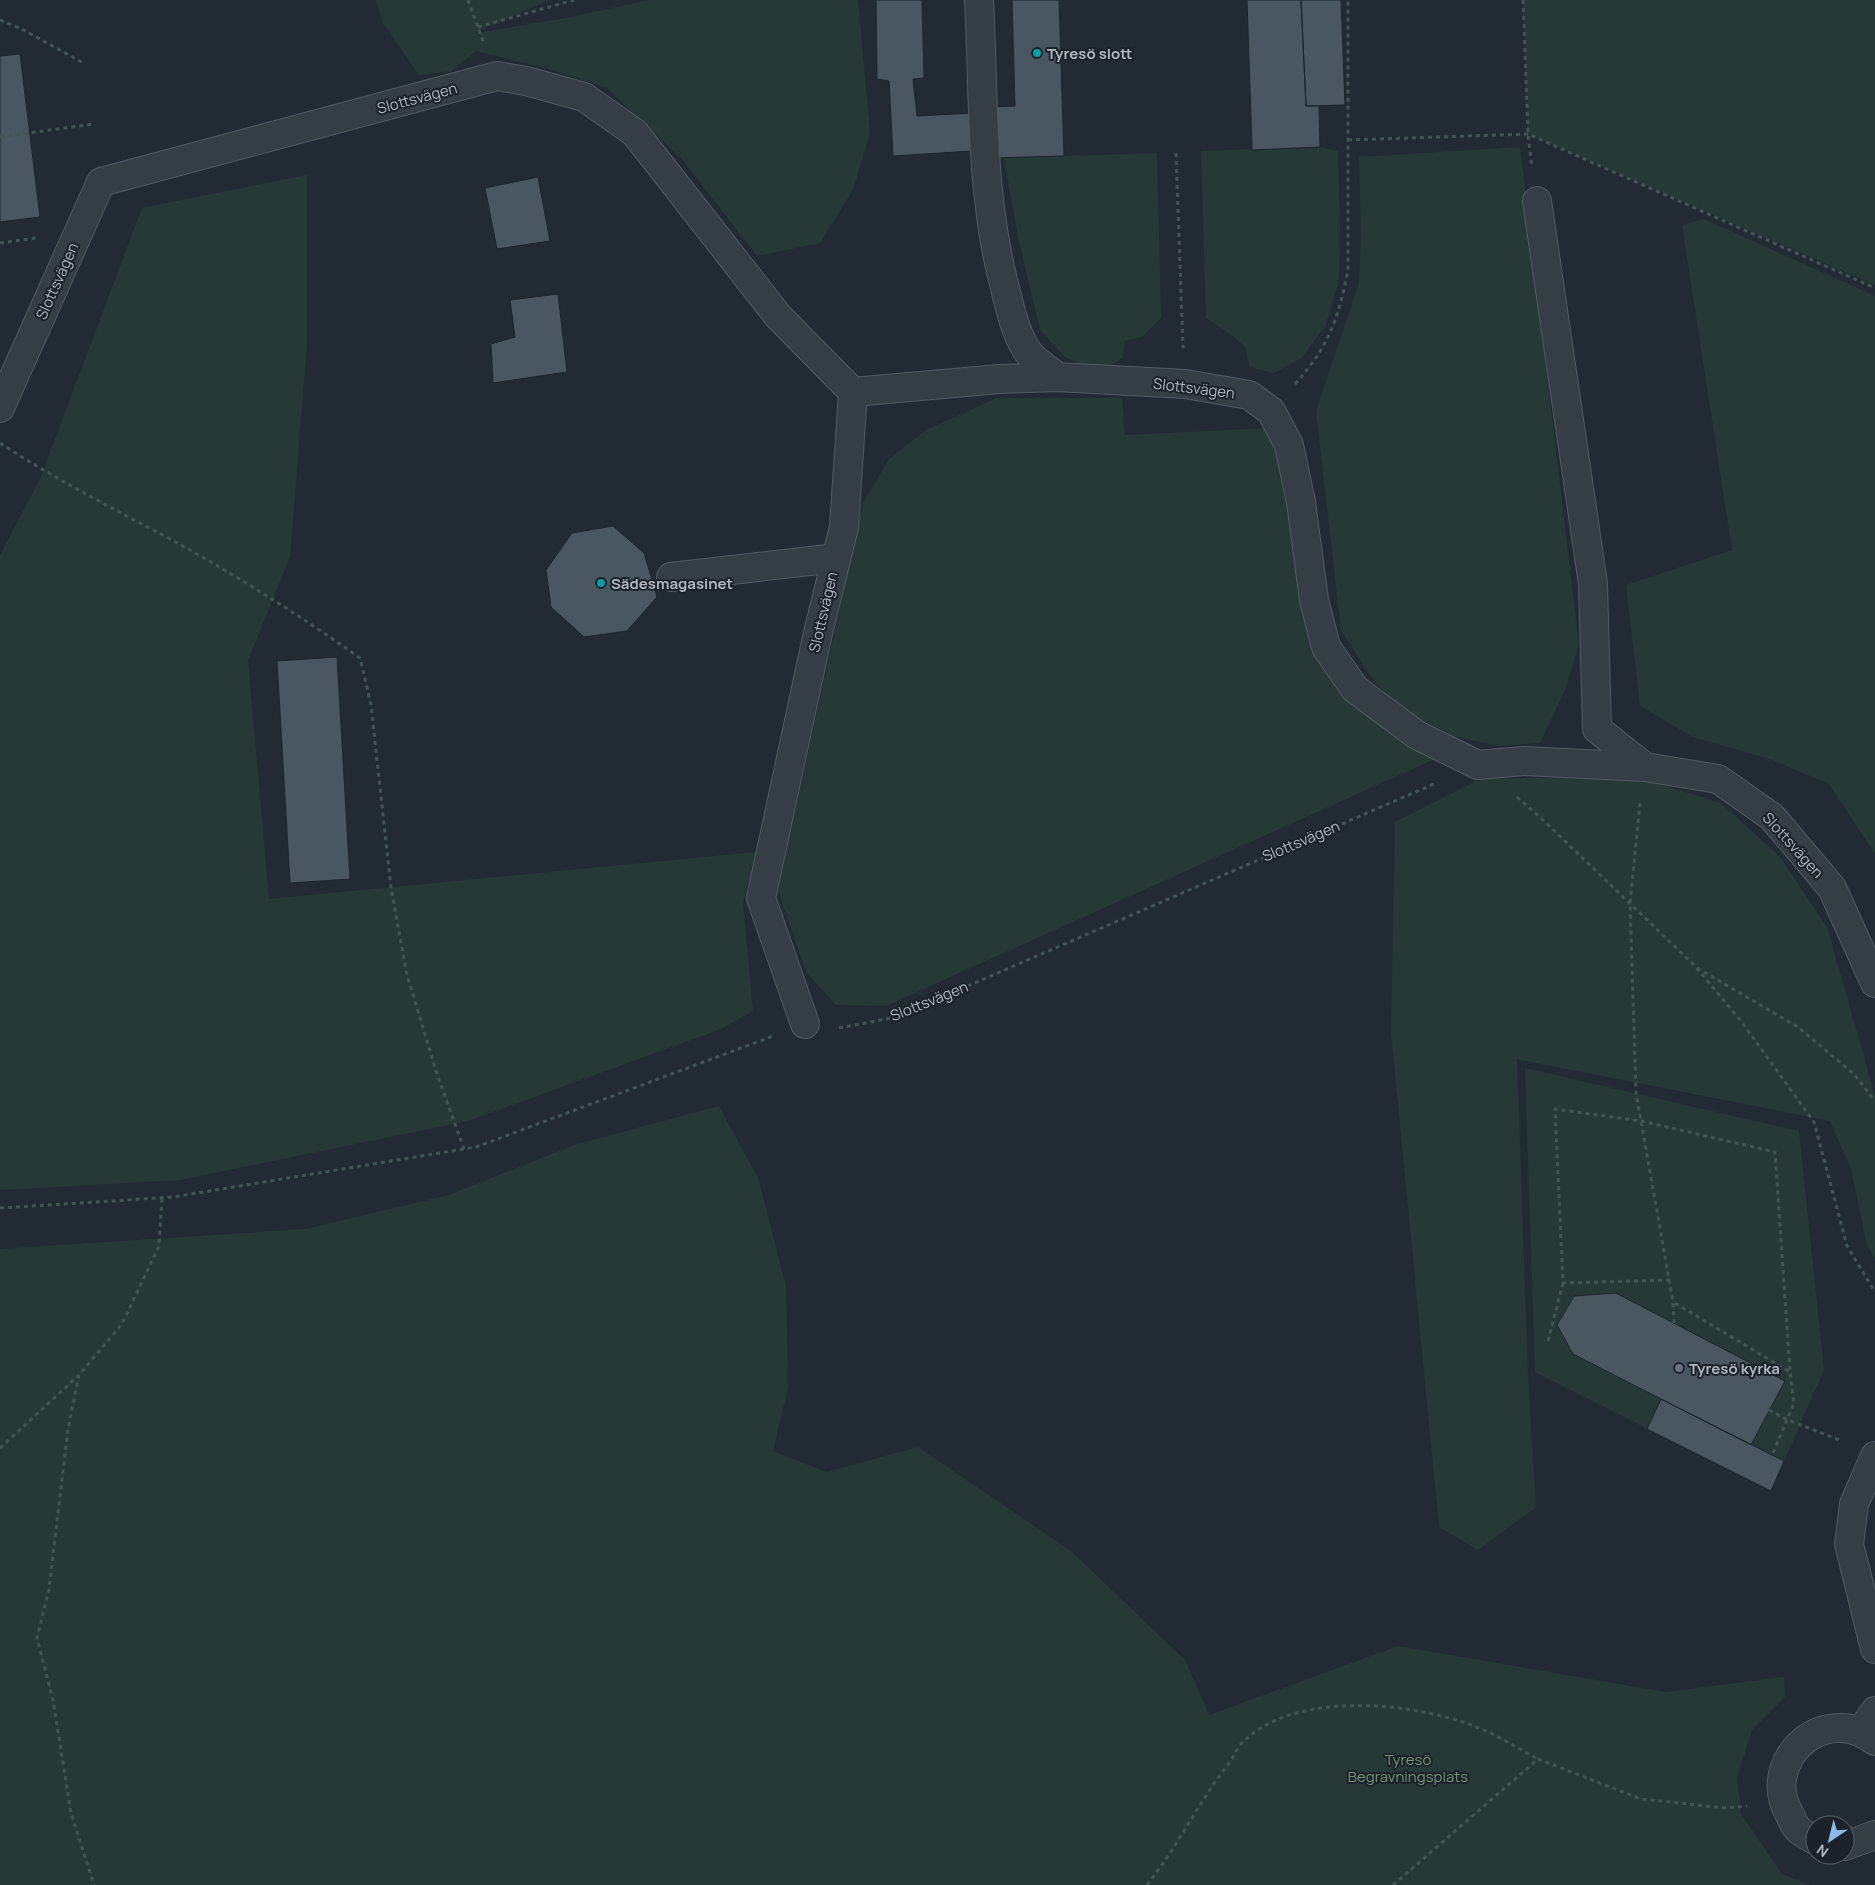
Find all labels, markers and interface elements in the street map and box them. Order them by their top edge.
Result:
place label: Tyresö slott [1047,43,1132,64]
marker: Tyresö slott [1031,47,1043,59]
street label: Slottsvägen [375,77,459,119]
street label: Slottsvägen [31,239,83,323]
street label: Slottsvägen [1152,373,1236,403]
street label: Slottsvägen [804,570,842,654]
place label: Sädesmagasinet [611,573,733,594]
marker: Sädesmagasinet [595,577,607,589]
street label: Slottsvägen [1758,807,1828,883]
street label: Slottsvägen [1259,815,1343,867]
street label: Slottsvägen [887,976,971,1026]
place label: Tyresö kyrka [1689,1358,1780,1379]
marker: Tyresö kyrka [1673,1362,1685,1374]
park label: Tyresö Begravningsplats [1348,1749,1468,1787]
north arrow [1805,1815,1855,1865]
text: N [1813,1840,1832,1862]

